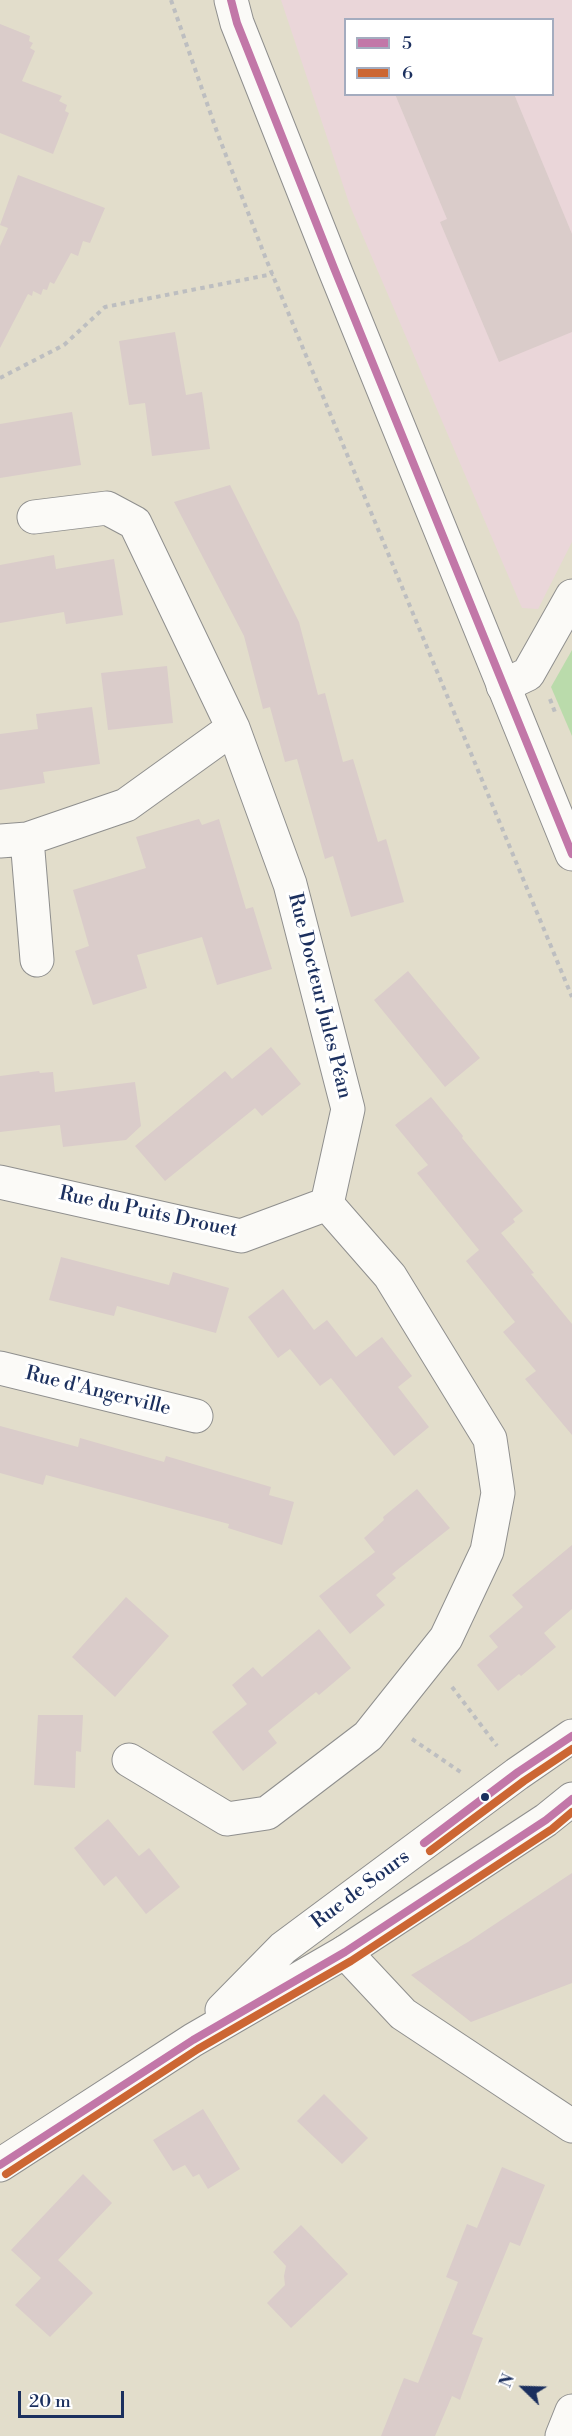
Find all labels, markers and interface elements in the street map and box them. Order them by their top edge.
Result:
legend [344,18,554,96]
text: 5 [402,32,412,55]
text: 6 [402,62,413,85]
street label: Rue Docteur Jules Péan [282,891,356,1101]
street label: Rue du Puits Drouet [57,1182,239,1244]
street label: Rue d'Angerville [23,1362,173,1422]
unlabelled marker [479,1791,491,1803]
street label: Rue de Sours [307,1845,415,1935]
north arrow [494,2358,554,2418]
text: N [496,2371,519,2391]
scale bar [21,2379,128,2417]
text: 20 m [29,2390,71,2413]

